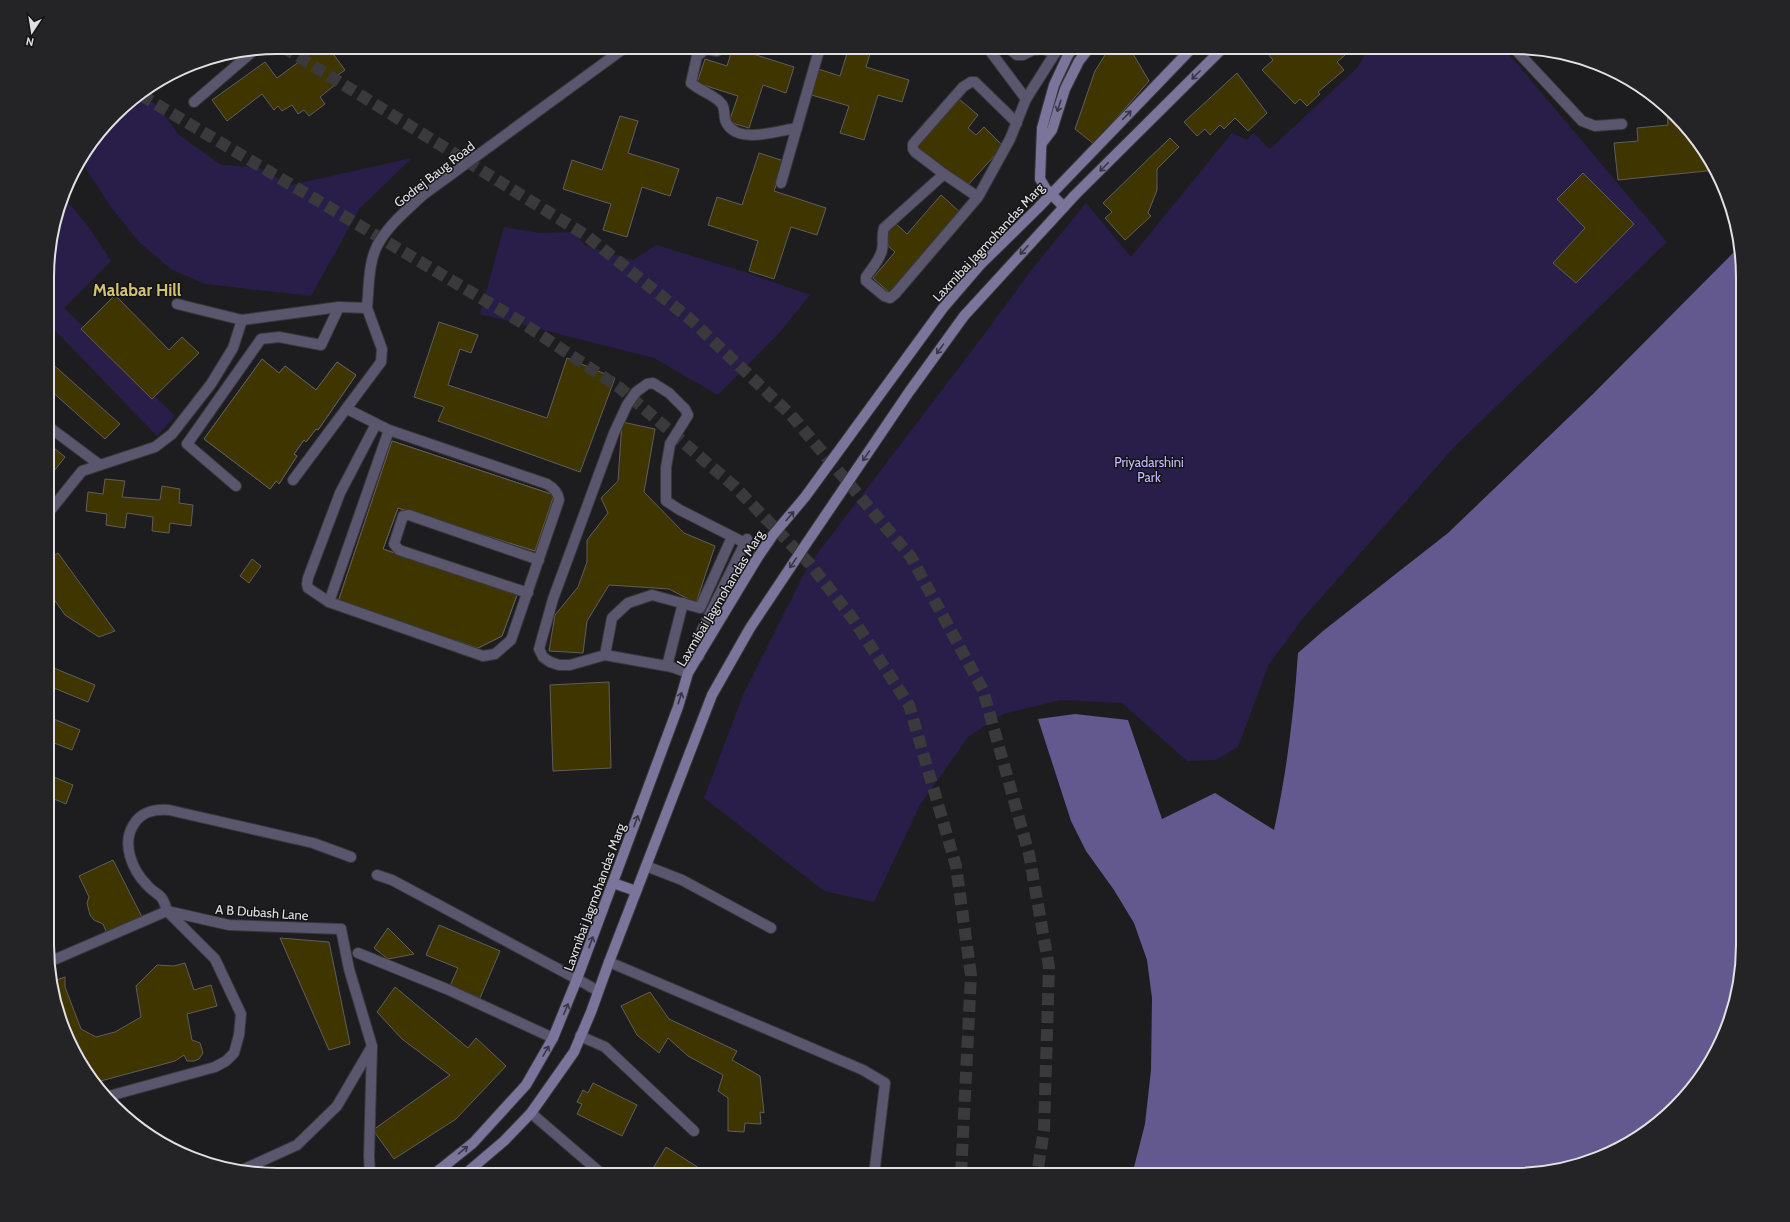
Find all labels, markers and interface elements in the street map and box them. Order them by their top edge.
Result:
north arrow [12,12,52,52]
text: N [25,34,35,49]
one-way arrow [1191,70,1201,80]
one-way arrow [1055,100,1063,112]
one-way arrow [1123,110,1132,120]
street label: Godrej Baug Road [391,138,478,211]
one-way arrow [1099,162,1109,172]
street label: Laxmibai Jagmohandas Marg [929,179,1047,305]
one-way arrow [1019,245,1029,255]
district label: Malabar Hill [93,280,182,300]
one-way arrow [936,343,944,354]
one-way arrow [862,450,870,461]
park label: Priyadarshini Park [1114,454,1184,485]
one-way arrow [785,510,794,521]
street label: Laxmibai Jagmohandas Marg [673,526,767,669]
one-way arrow [789,558,797,569]
one-way arrow [677,693,685,705]
one-way arrow [632,815,640,827]
street label: Laxmibai Jagmohandas Marg [560,820,628,973]
street label: A B Dubash Lane [215,901,309,923]
one-way arrow [587,937,595,949]
one-way arrow [563,1003,570,1015]
one-way arrow [542,1045,550,1057]
one-way arrow [458,1146,469,1155]

